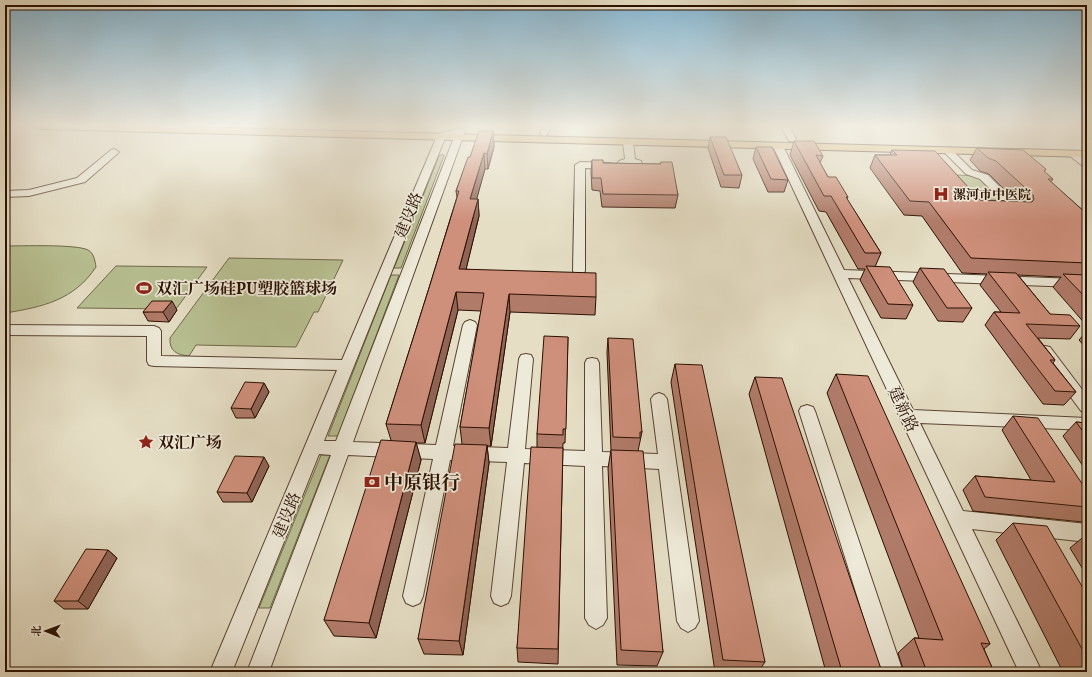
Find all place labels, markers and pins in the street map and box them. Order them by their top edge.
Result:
hospital icon: 漯河市中医院 [932,185,950,203]
place label: 漯河市中医院 [953,187,1031,205]
sports icon: 双汇广场硅PU塑胶篮球场 [135,279,153,297]
place label: 双汇广场硅PU塑胶篮球场 [156,279,337,301]
place icon: 双汇广场 [137,433,155,451]
place label: 双汇广场 [158,433,222,455]
place label: 中原银行 [384,471,460,497]
bank icon: 中原银行 [363,473,381,491]

